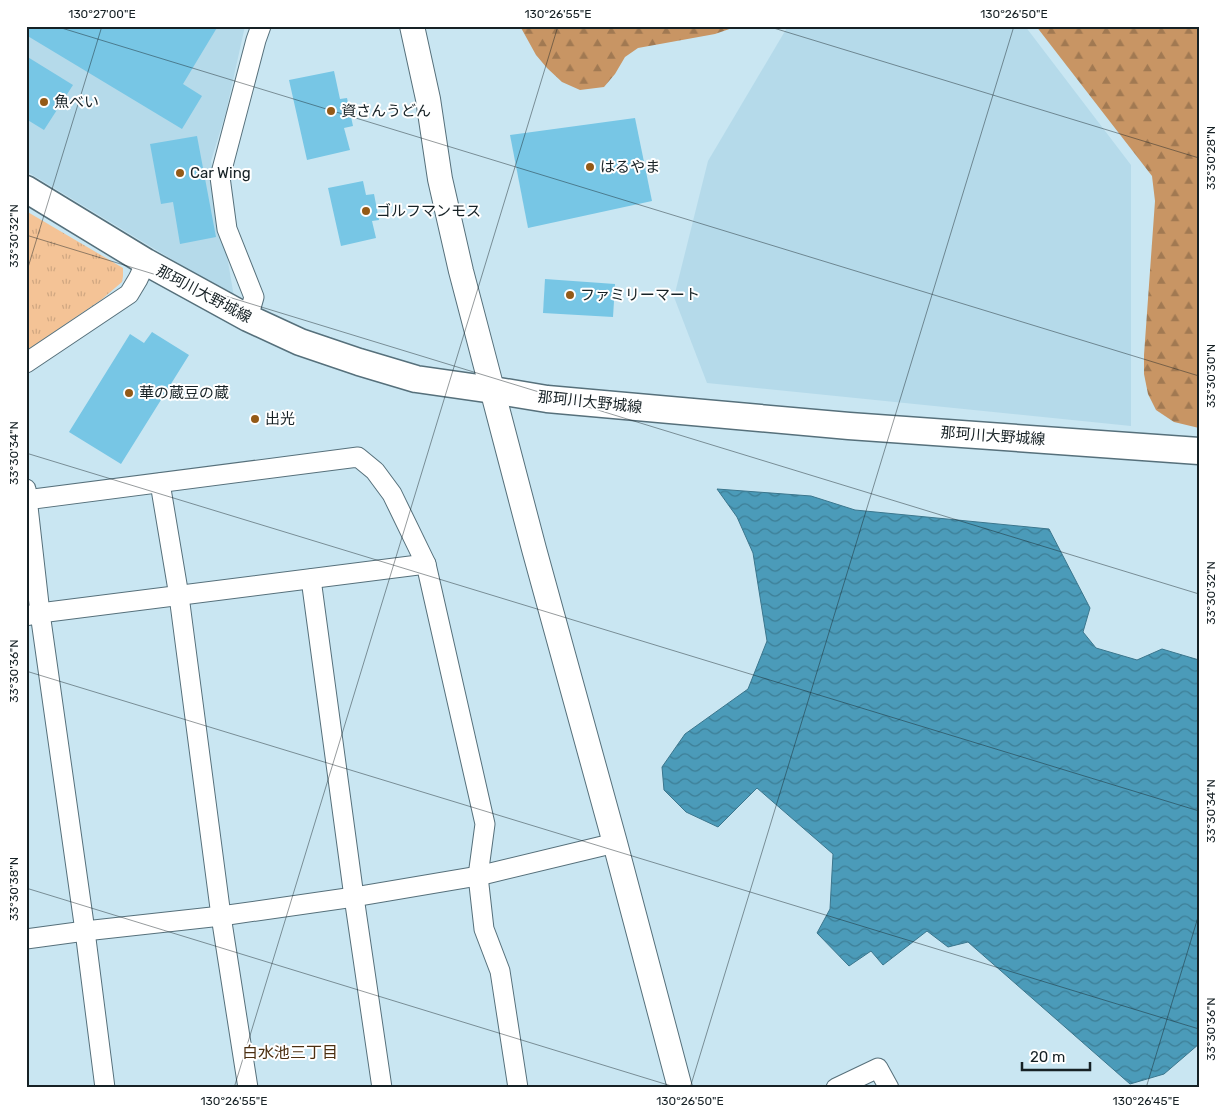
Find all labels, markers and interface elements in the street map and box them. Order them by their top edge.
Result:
text: 130°27'00"E [68,7,136,21]
text: 130°26'55"E [524,7,592,21]
text: 130°26'50"E [980,7,1048,21]
place label: 魚べい [54,93,99,111]
marker: 魚べい [38,96,50,108]
place label: 資さんうどん [341,102,431,120]
marker: 資さんうどん [325,105,337,117]
text: 33°30'28"N [1204,126,1218,190]
place label: はるやま [600,158,660,176]
marker: はるやま [584,161,596,173]
place label: Car Wing [190,164,251,182]
marker: Car Wing [174,167,186,179]
place label: ゴルフマンモス [376,202,481,220]
text: 33°30'32"N [7,204,21,268]
marker: ゴルフマンモス [360,205,372,217]
street label: 那珂川大野城線 [153,261,255,327]
place label: ファミリーマート [580,286,700,304]
marker: ファミリーマート [564,289,576,301]
text: 33°30'30"N [1204,344,1218,408]
place label: 華の蔵豆の蔵 [139,384,229,402]
marker: 華の蔵豆の蔵 [123,387,135,399]
street label: 那珂川大野城線 [537,388,643,416]
place label: 出光 [265,410,295,428]
marker: 出光 [249,413,261,425]
text: 33°30'34"N [7,421,21,485]
street label: 那珂川大野城線 [940,423,1046,449]
text: 33°30'32"N [1204,561,1218,625]
text: 33°30'36"N [7,639,21,703]
text: 33°30'34"N [1204,779,1218,843]
text: 33°30'38"N [7,857,21,921]
text: 33°30'36"N [1204,997,1218,1061]
scale bar [1022,1039,1090,1071]
district label: 白水池三丁目 [242,1043,338,1062]
text: 20 m [1030,1048,1065,1066]
text: 130°26'55"E [200,1094,268,1108]
text: 130°26'50"E [656,1094,724,1108]
text: 130°26'45"E [1113,1094,1179,1108]

